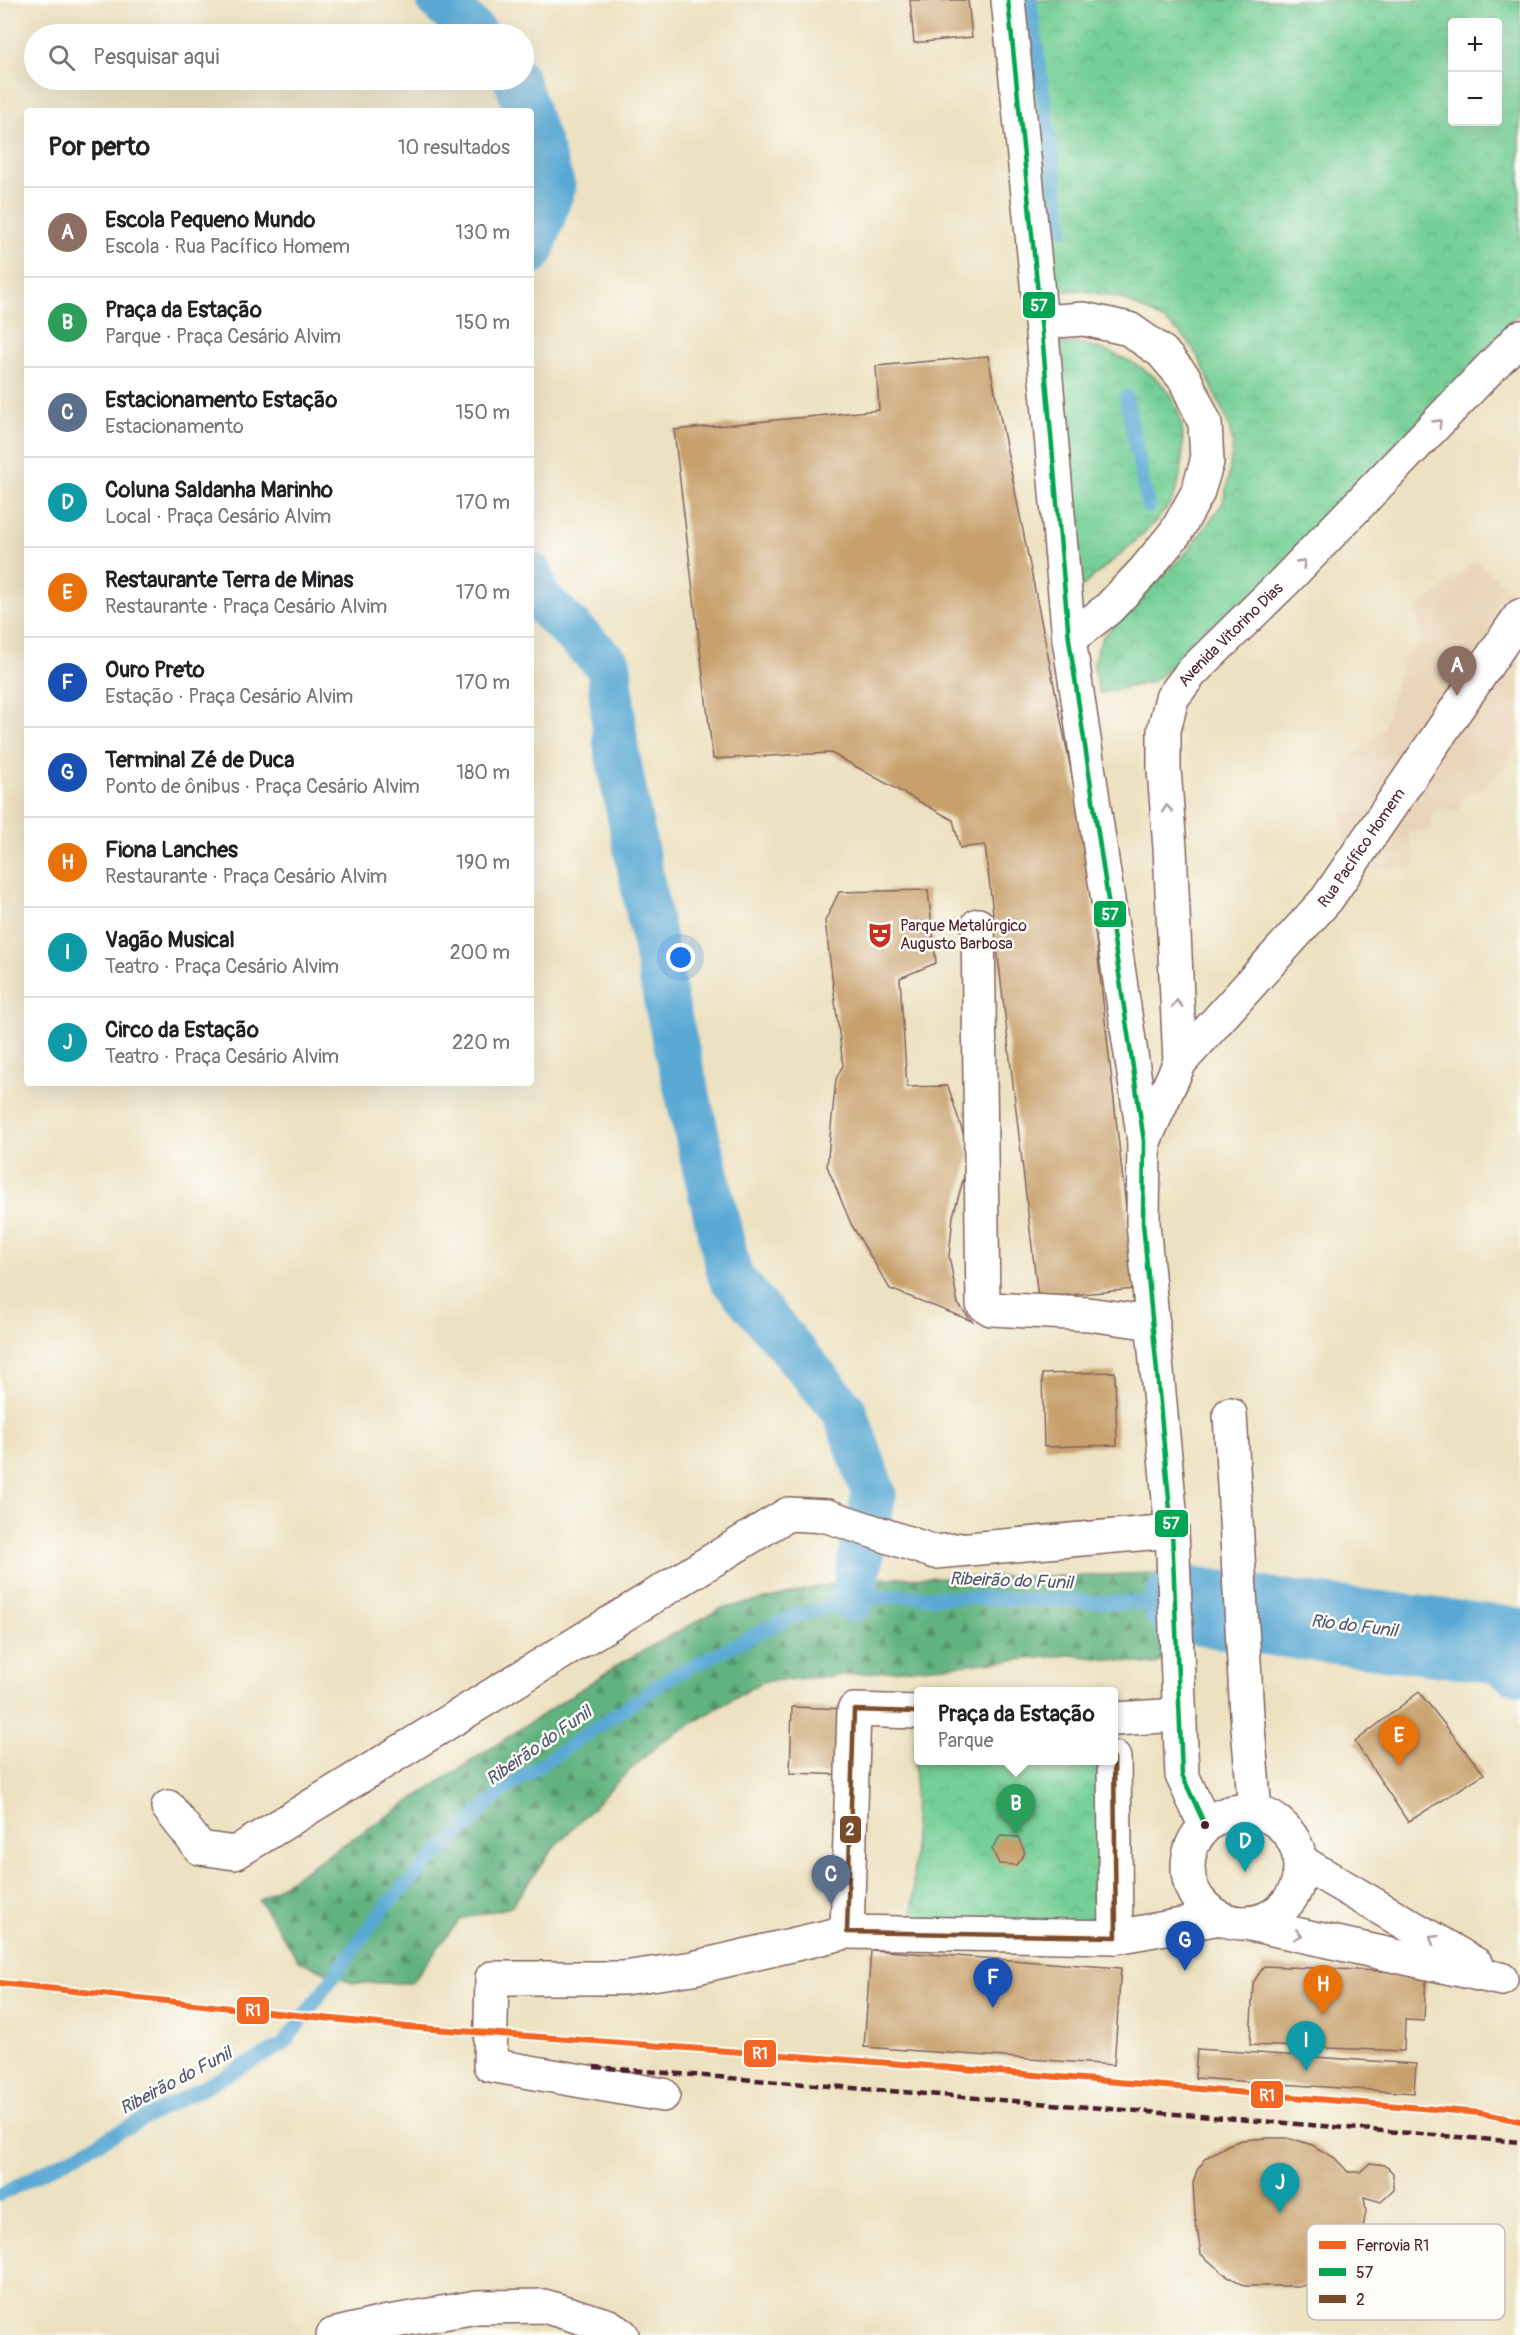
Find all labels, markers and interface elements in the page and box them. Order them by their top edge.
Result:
map controls [1448,18,1502,126]
button: + [1448,18,1502,72]
search box [24,24,534,90]
icon: search [45,41,78,74]
text: Pesquisar aqui [93,43,219,71]
button: − [1448,72,1502,126]
text: Por perto [48,131,150,163]
text: 10 resultados [398,135,510,160]
text: Escola Pequeno Mundo [105,206,315,234]
text: A [61,220,74,245]
text: 130 m [455,220,510,245]
text: Escola · Rua Pacífico Homem [105,234,350,259]
line badge: 57 [1022,291,1056,319]
text: Praça da Estação [105,296,262,324]
text: 57 [1030,296,1048,316]
text: B [62,310,73,335]
text: 150 m [456,310,510,335]
text: Parque · Praça Cesário Alvim [105,324,341,349]
text: Estacionamento Estação [105,386,337,414]
text: C [61,400,74,425]
text: 150 m [456,400,510,425]
text: Estacionamento [105,414,244,439]
one-way arrow [1430,419,1441,430]
text: Coluna Saldanha Marinho [105,476,333,504]
text: D [61,490,74,515]
text: 170 m [456,490,510,515]
text: Local · Praça Cesário Alvim [105,504,331,529]
one-way arrow [1295,559,1306,570]
text: Restaurante Terra de Minas [105,566,353,594]
street label: Avenida Vitorino Dias [1174,578,1287,691]
text: E [62,580,73,605]
text: 170 m [456,580,510,605]
text: Restaurante · Praça Cesário Alvim [105,594,387,619]
pin: A [1438,646,1476,696]
text: Ouro Preto [105,656,205,684]
text: F [61,670,74,695]
text: 170 m [456,670,510,695]
text: Estação · Praça Cesário Alvim [105,684,353,709]
text: Terminal Zé de Duca [105,746,294,774]
text: G [61,760,74,785]
text: 180 m [456,760,510,785]
text: Ponto de ônibus · Praça Cesário Alvim [105,774,420,799]
street label: Rua Pacífico Homem [1314,784,1410,912]
one-way arrow [1161,804,1174,813]
text: Fiona Lanches [105,836,238,864]
text: H [61,850,74,875]
text: 190 m [456,850,510,875]
text: Restaurante · Praça Cesário Alvim [105,864,387,889]
line badge: 57 [1093,900,1127,928]
text: 57 [1101,905,1119,925]
place label: Parque Metalúrgico Augusto Barbosa [900,916,1027,954]
theatre icon: Parque Metalúrgico Augusto Barbosa [865,920,895,950]
text: Vagão Musical [105,926,235,954]
text: I [65,940,70,965]
text: 200 m [449,940,510,965]
your location [666,943,695,972]
text: Teatro · Praça Cesário Alvim [105,954,339,979]
one-way arrow [1171,999,1184,1008]
text: Circo da Estação [105,1016,259,1044]
text: J [63,1030,72,1055]
text: 220 m [452,1030,510,1055]
text: Teatro · Praça Cesário Alvim [105,1044,339,1069]
line badge: 57 [1154,1509,1189,1538]
text: 57 [1162,1514,1180,1534]
water label: Ribeirão do Funil [949,1567,1075,1595]
water label: Rio do Funil [1310,1609,1400,1643]
popup [914,1687,1118,1765]
water label: Ribeirão do Funil [482,1700,598,1791]
text: Praça da Estação [938,1700,1094,1728]
pin: E [1380,1716,1418,1766]
text: Parque [938,1728,994,1753]
pin: B [996,1784,1036,1834]
line badge: 2 [839,1815,862,1844]
unlabelled marker [1199,1819,1211,1831]
text: 2 [846,1820,855,1840]
pin: D [1226,1822,1264,1872]
pin: C [812,1856,850,1905]
pin: G [1166,1922,1204,1971]
one-way arrow [1293,1928,1303,1941]
one-way arrow [1428,1934,1439,1946]
pin: F [974,1958,1012,2008]
pin: H [1304,1966,1342,2015]
line badge: R1 [236,1996,270,2025]
text: R1 [245,2001,261,2021]
pin: I [1286,2022,1326,2071]
line badge: R1 [743,2039,777,2068]
water label: Ribeirão do Funil [116,2041,237,2120]
text: R1 [752,2044,768,2064]
line badge: R1 [1250,2080,1284,2109]
text: R1 [1259,2086,1275,2106]
pin: J [1260,2164,1300,2213]
legend [1307,2224,1505,2320]
text: Ferrovia R1 [1356,2236,1429,2256]
text: 57 [1356,2263,1374,2283]
text: 2 [1356,2290,1365,2310]

